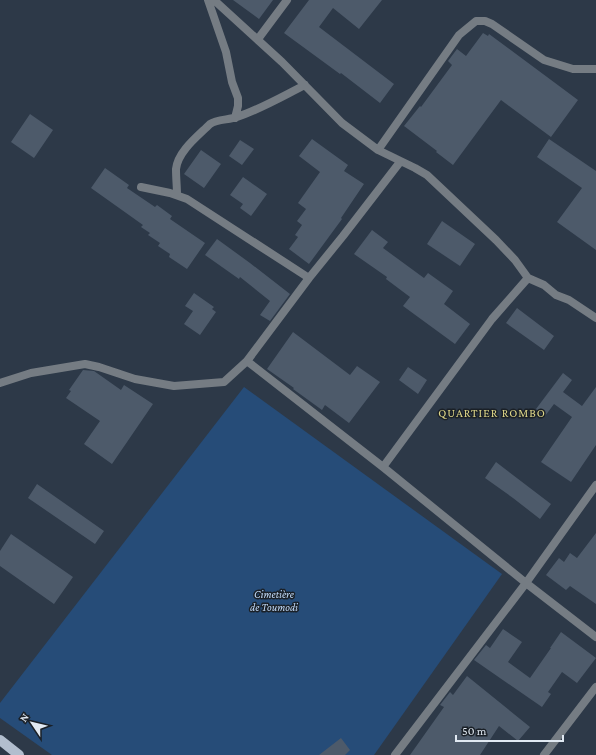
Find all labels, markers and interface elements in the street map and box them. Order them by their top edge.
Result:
district label: QUARTIER ROMBO [438,406,546,420]
park label: Cimetière de Toumodi [250,588,298,613]
north arrow [12,703,52,743]
text: N [17,710,31,724]
scale bar [456,717,563,743]
text: 50 m [462,724,487,738]

